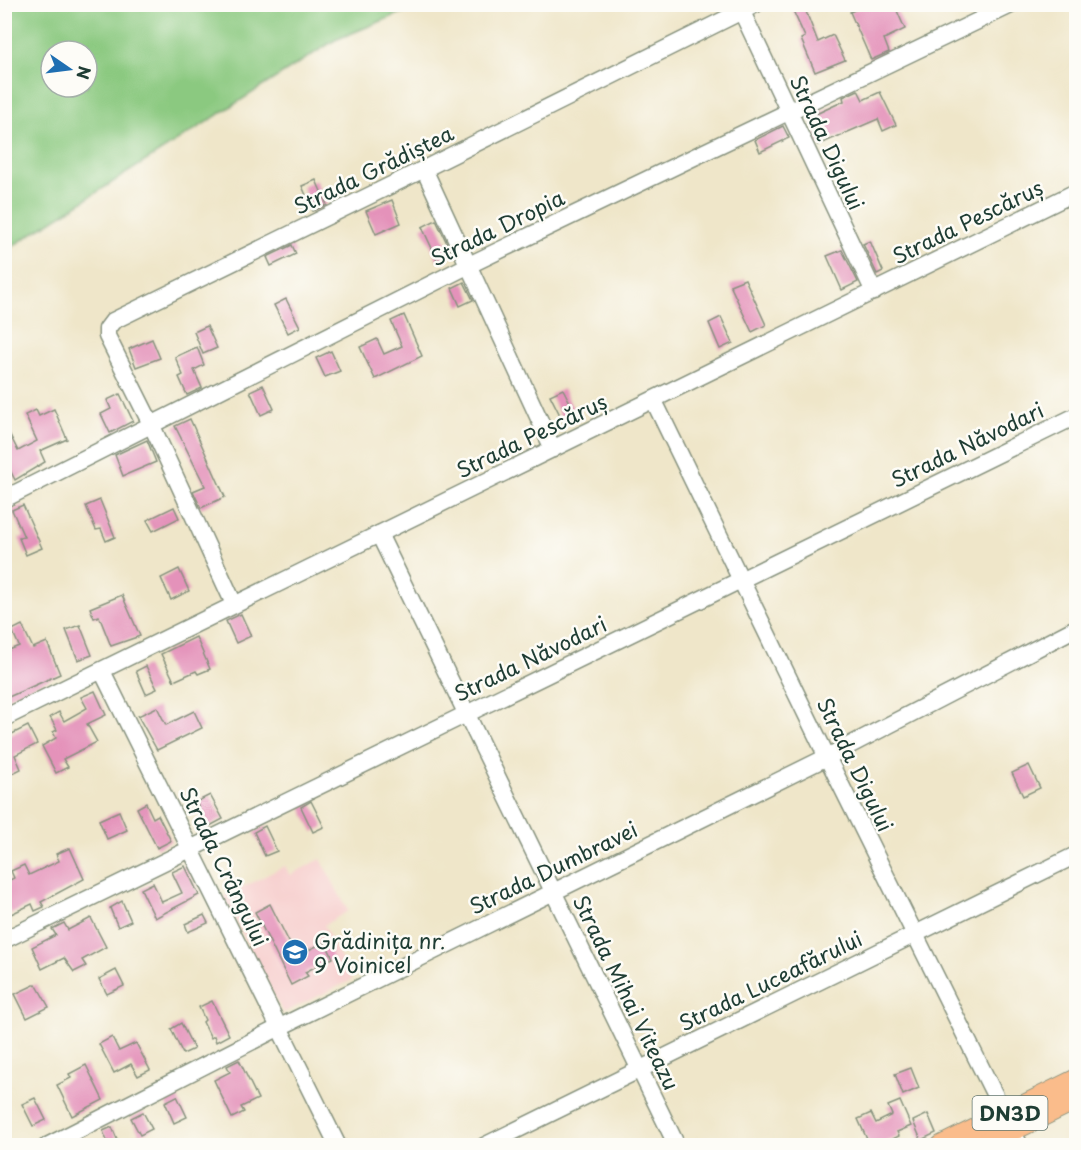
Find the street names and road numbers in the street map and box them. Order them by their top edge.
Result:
street label: Strada Digului [783,69,873,215]
street label: Strada Grădiștea [288,116,459,222]
street label: Strada Pescăruș [886,171,1048,271]
street label: Strada Dropia [424,180,570,273]
street label: Strada Pescăruș [450,385,612,485]
street label: Strada Năvodari [885,393,1049,495]
street label: Strada Năvodari [448,607,612,709]
street label: Strada Digului [810,692,902,836]
street label: Strada Crângului [172,781,278,951]
street label: Strada Dumbravei [463,812,643,922]
street label: Strada Mihai Viteazu [566,889,688,1095]
street label: Strada Luceafărului [673,922,867,1038]
road number: DN3D [972,1096,1048,1130]

